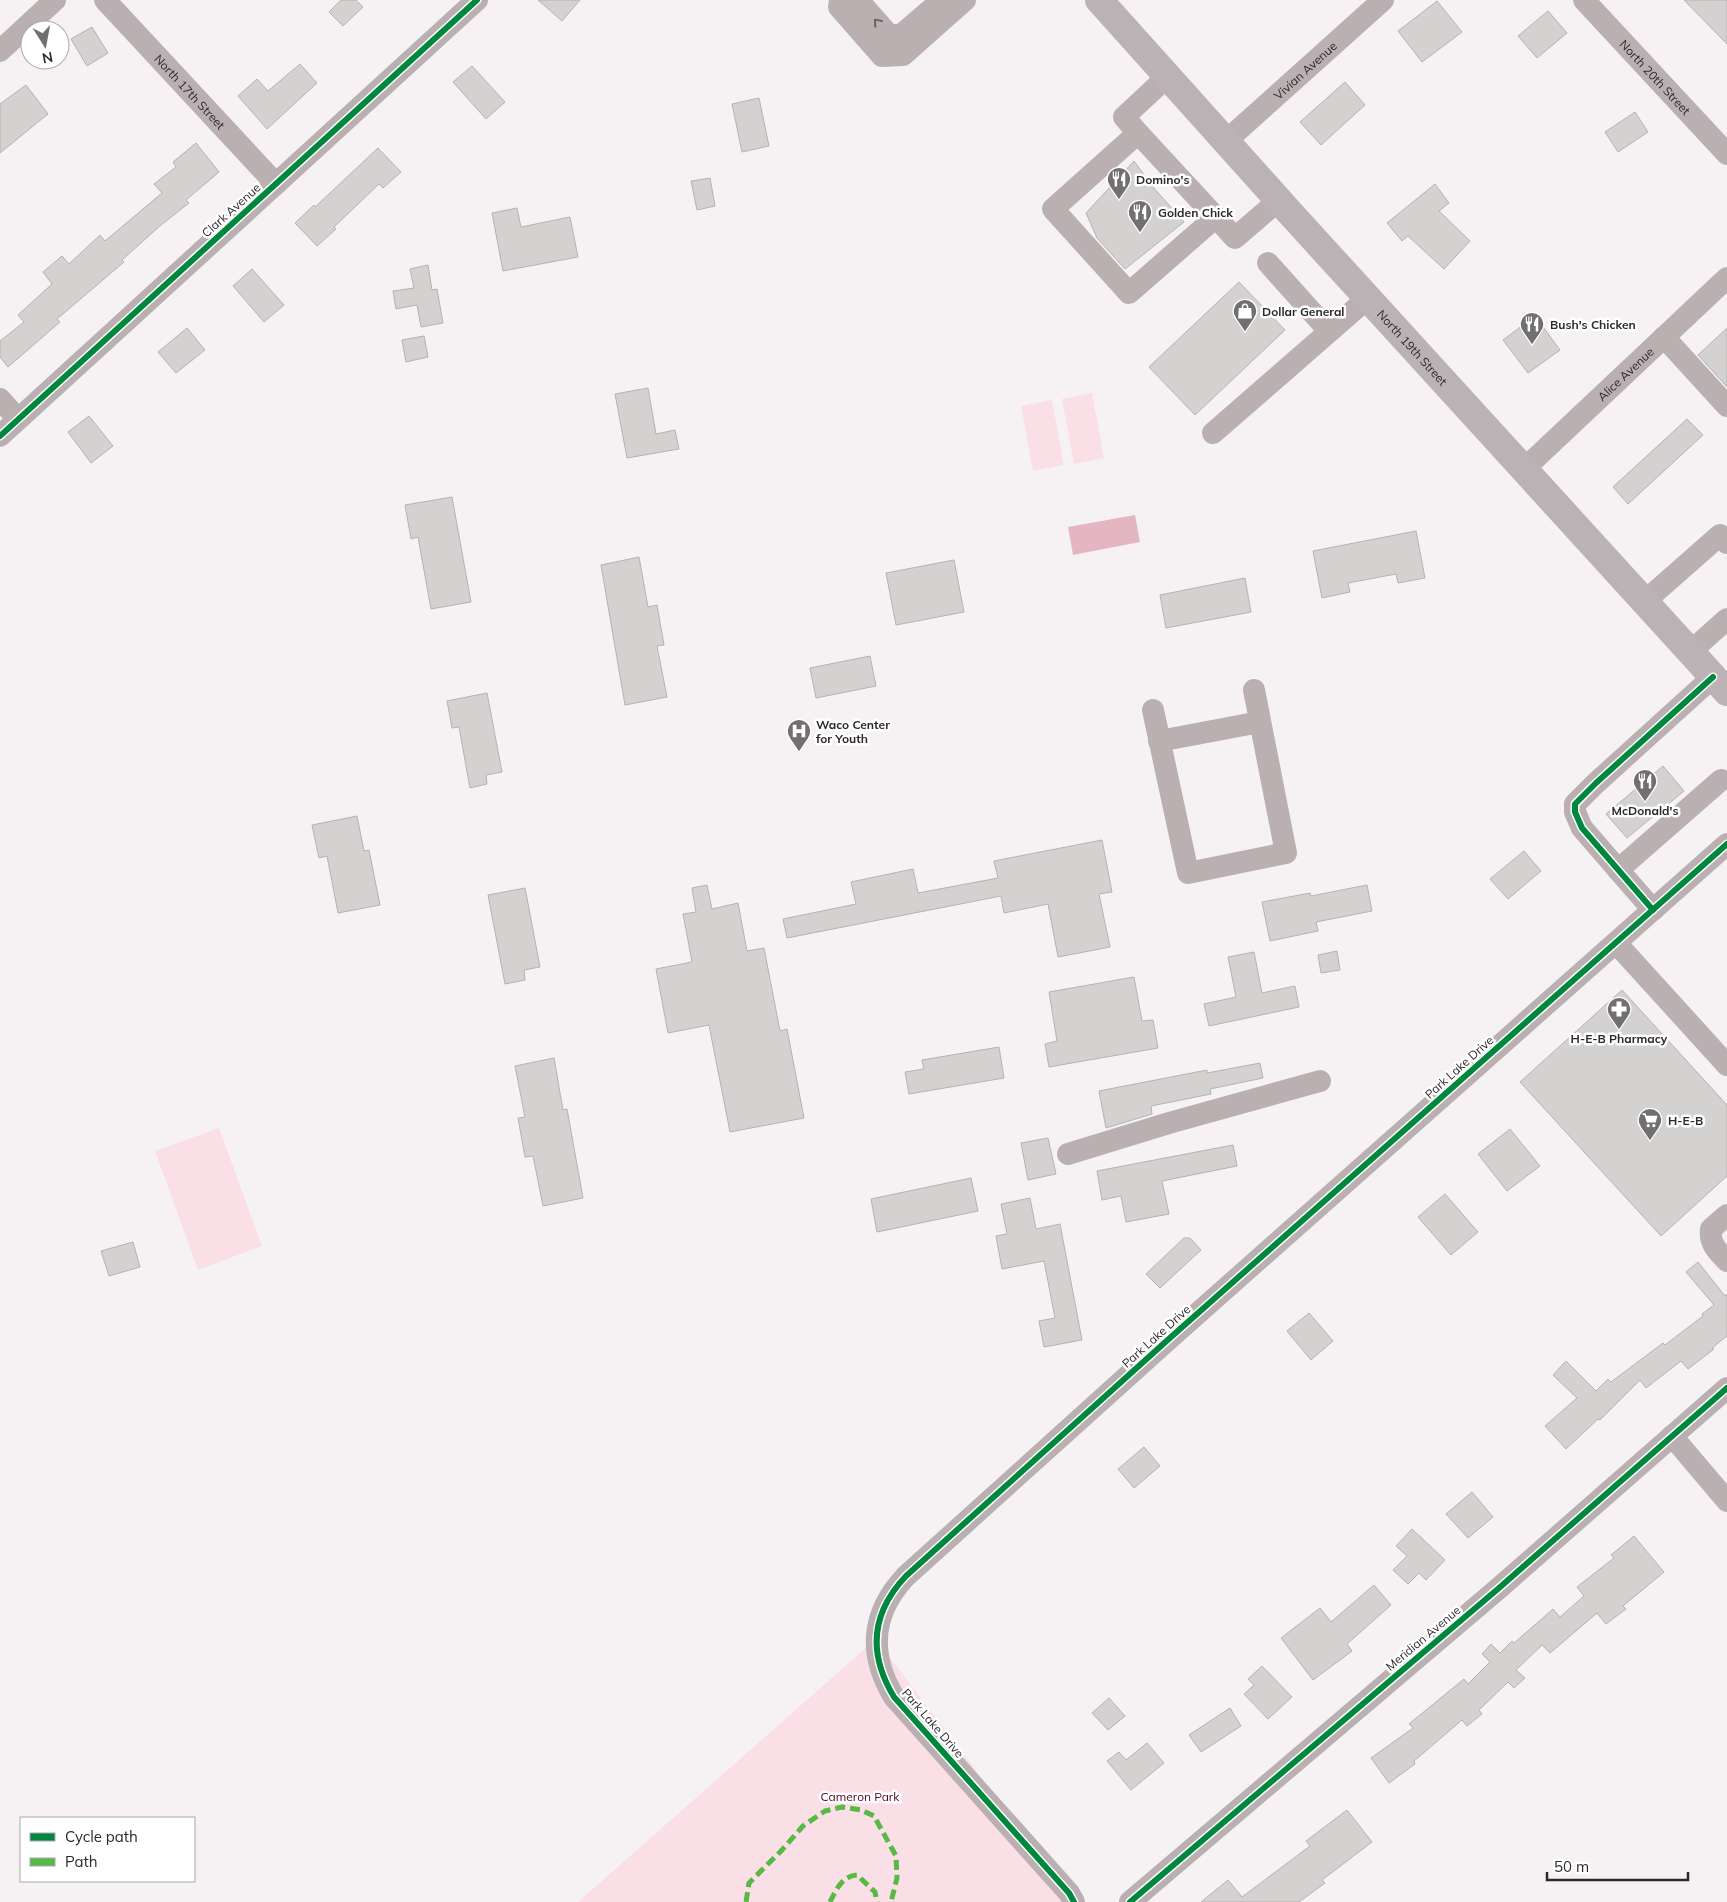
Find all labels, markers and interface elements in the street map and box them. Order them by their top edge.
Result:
one-way arrow [874,19,883,28]
north arrow [20,20,70,70]
street label: North 20th Street [1617,36,1694,118]
street label: Vivian Avenue [1270,38,1340,102]
text: N [41,48,54,68]
street label: North 17th Street [152,51,229,132]
restaurant icon: Domino's [1106,166,1132,200]
place label: Domino's [1136,172,1189,187]
street label: Clark Avenue [199,180,263,240]
restaurant icon: Golden Chick [1127,199,1153,233]
place label: Golden Chick [1158,205,1233,220]
shop icon: Dollar General [1232,298,1258,332]
place label: Dollar General [1262,304,1344,319]
street label: North 19th Street [1374,306,1451,388]
restaurant icon: Bush's Chicken [1519,311,1545,345]
place label: Bush's Chicken [1550,317,1636,332]
street label: Alice Avenue [1594,344,1657,404]
place label: Waco Center for Youth [816,717,890,746]
hospital icon: Waco Center for Youth [786,718,812,752]
restaurant icon: McDonald's [1632,768,1658,802]
place label: McDonald's [1612,803,1678,818]
pharmacy icon: H-E-B Pharmacy [1606,996,1632,1030]
place label: H-E-B Pharmacy [1571,1031,1668,1046]
street label: Park Lake Drive [1422,1032,1496,1102]
supermarket icon: H-E-B [1637,1107,1663,1141]
place label: H-E-B [1668,1113,1703,1128]
street label: Park Lake Drive [1119,1301,1193,1371]
street label: Meridian Avenue [1382,1602,1464,1674]
street label: Park Lake Drive [899,1685,967,1761]
park label: Cameron Park [821,1789,900,1804]
legend [20,1817,195,1882]
text: Cycle path [65,1827,138,1846]
scale bar [1547,1850,1688,1882]
text: Path [65,1852,97,1871]
text: 50 m [1554,1857,1589,1876]

